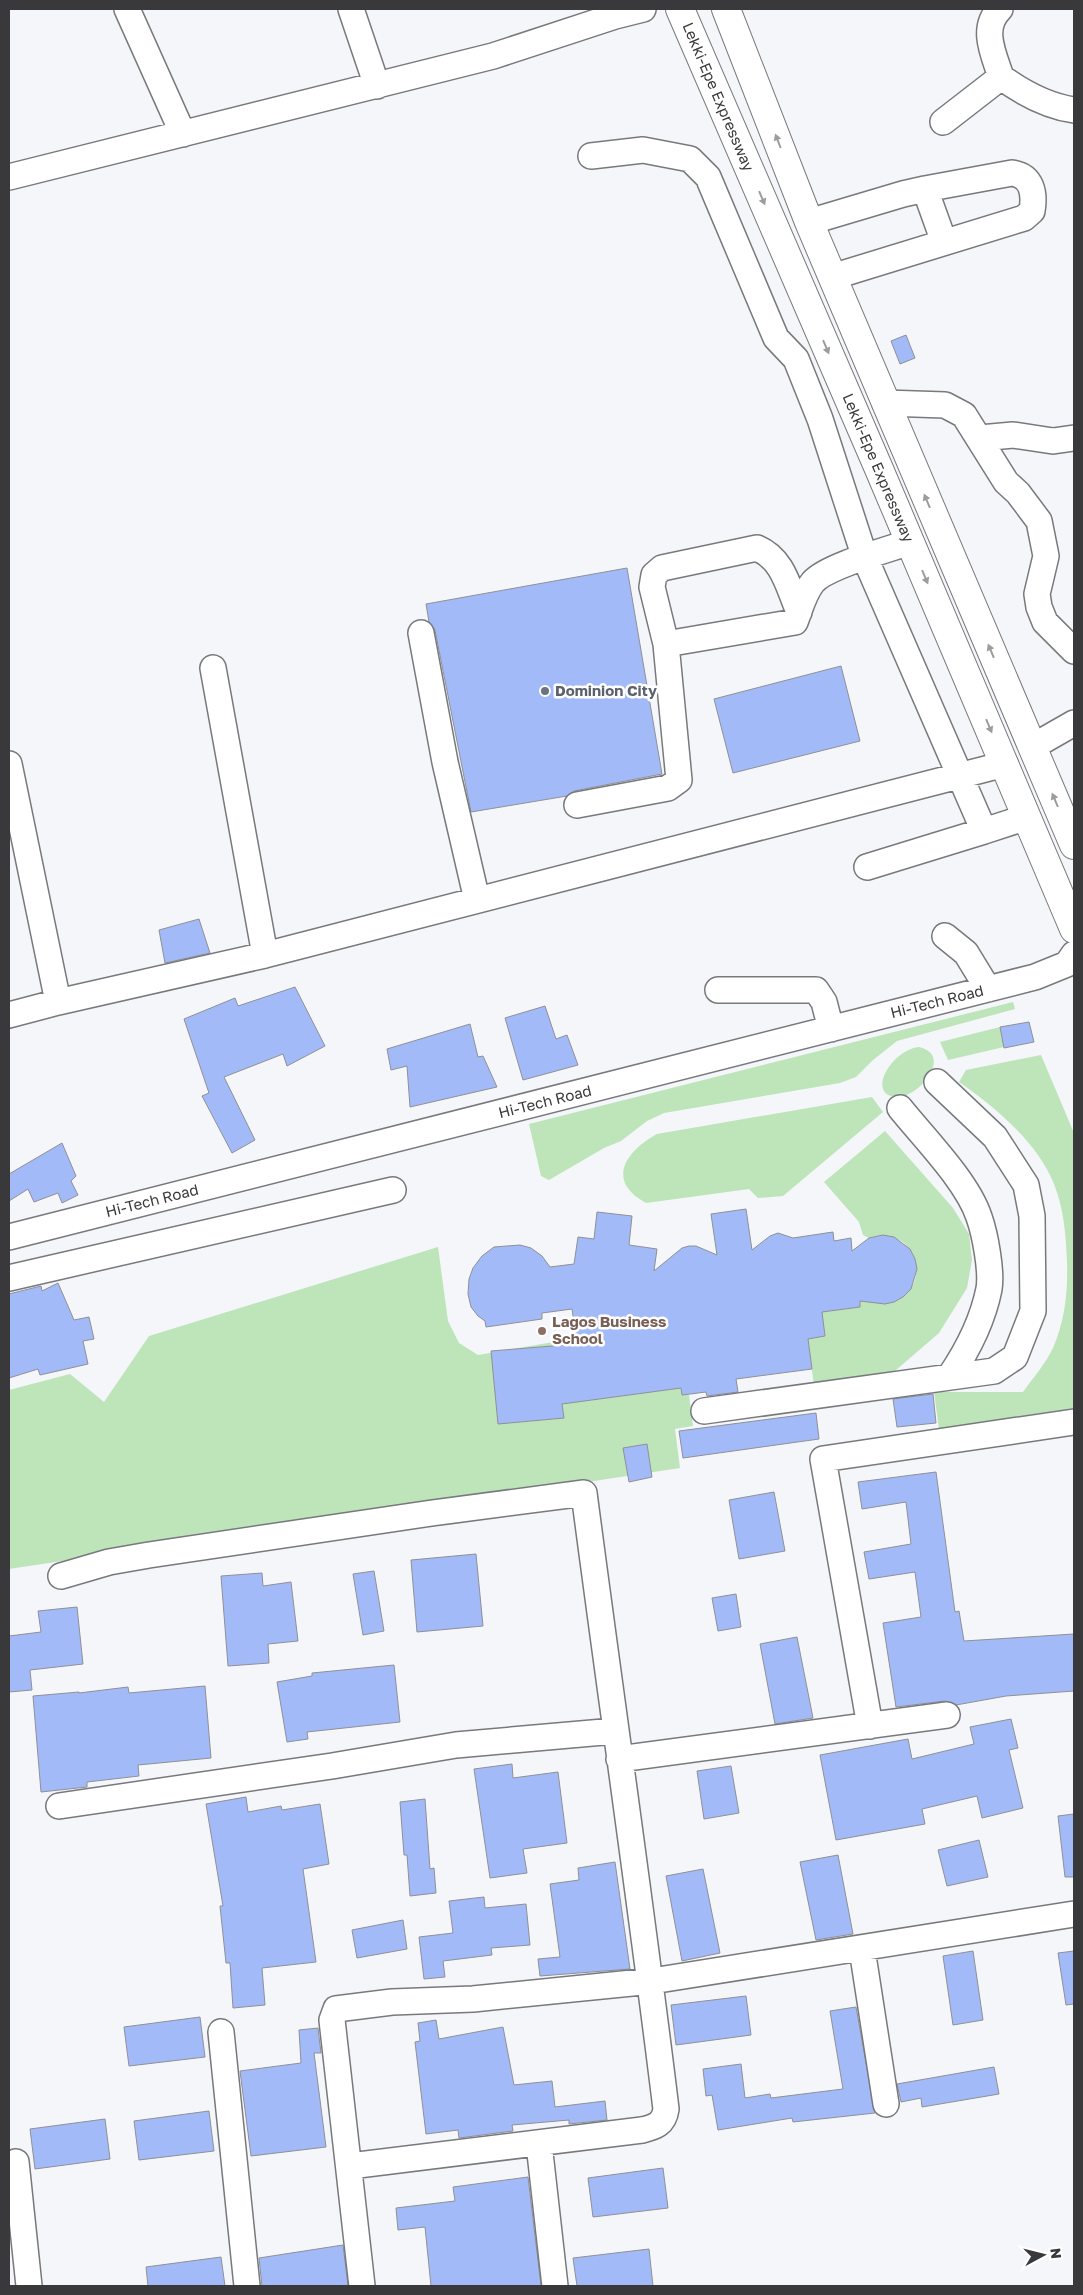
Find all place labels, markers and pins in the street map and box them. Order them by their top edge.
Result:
place label: Dominion City [555,681,657,699]
marker: Dominion City [539,685,551,697]
place label: Lagos Business School [552,1312,667,1347]
marker: Lagos Business School [536,1325,548,1337]

